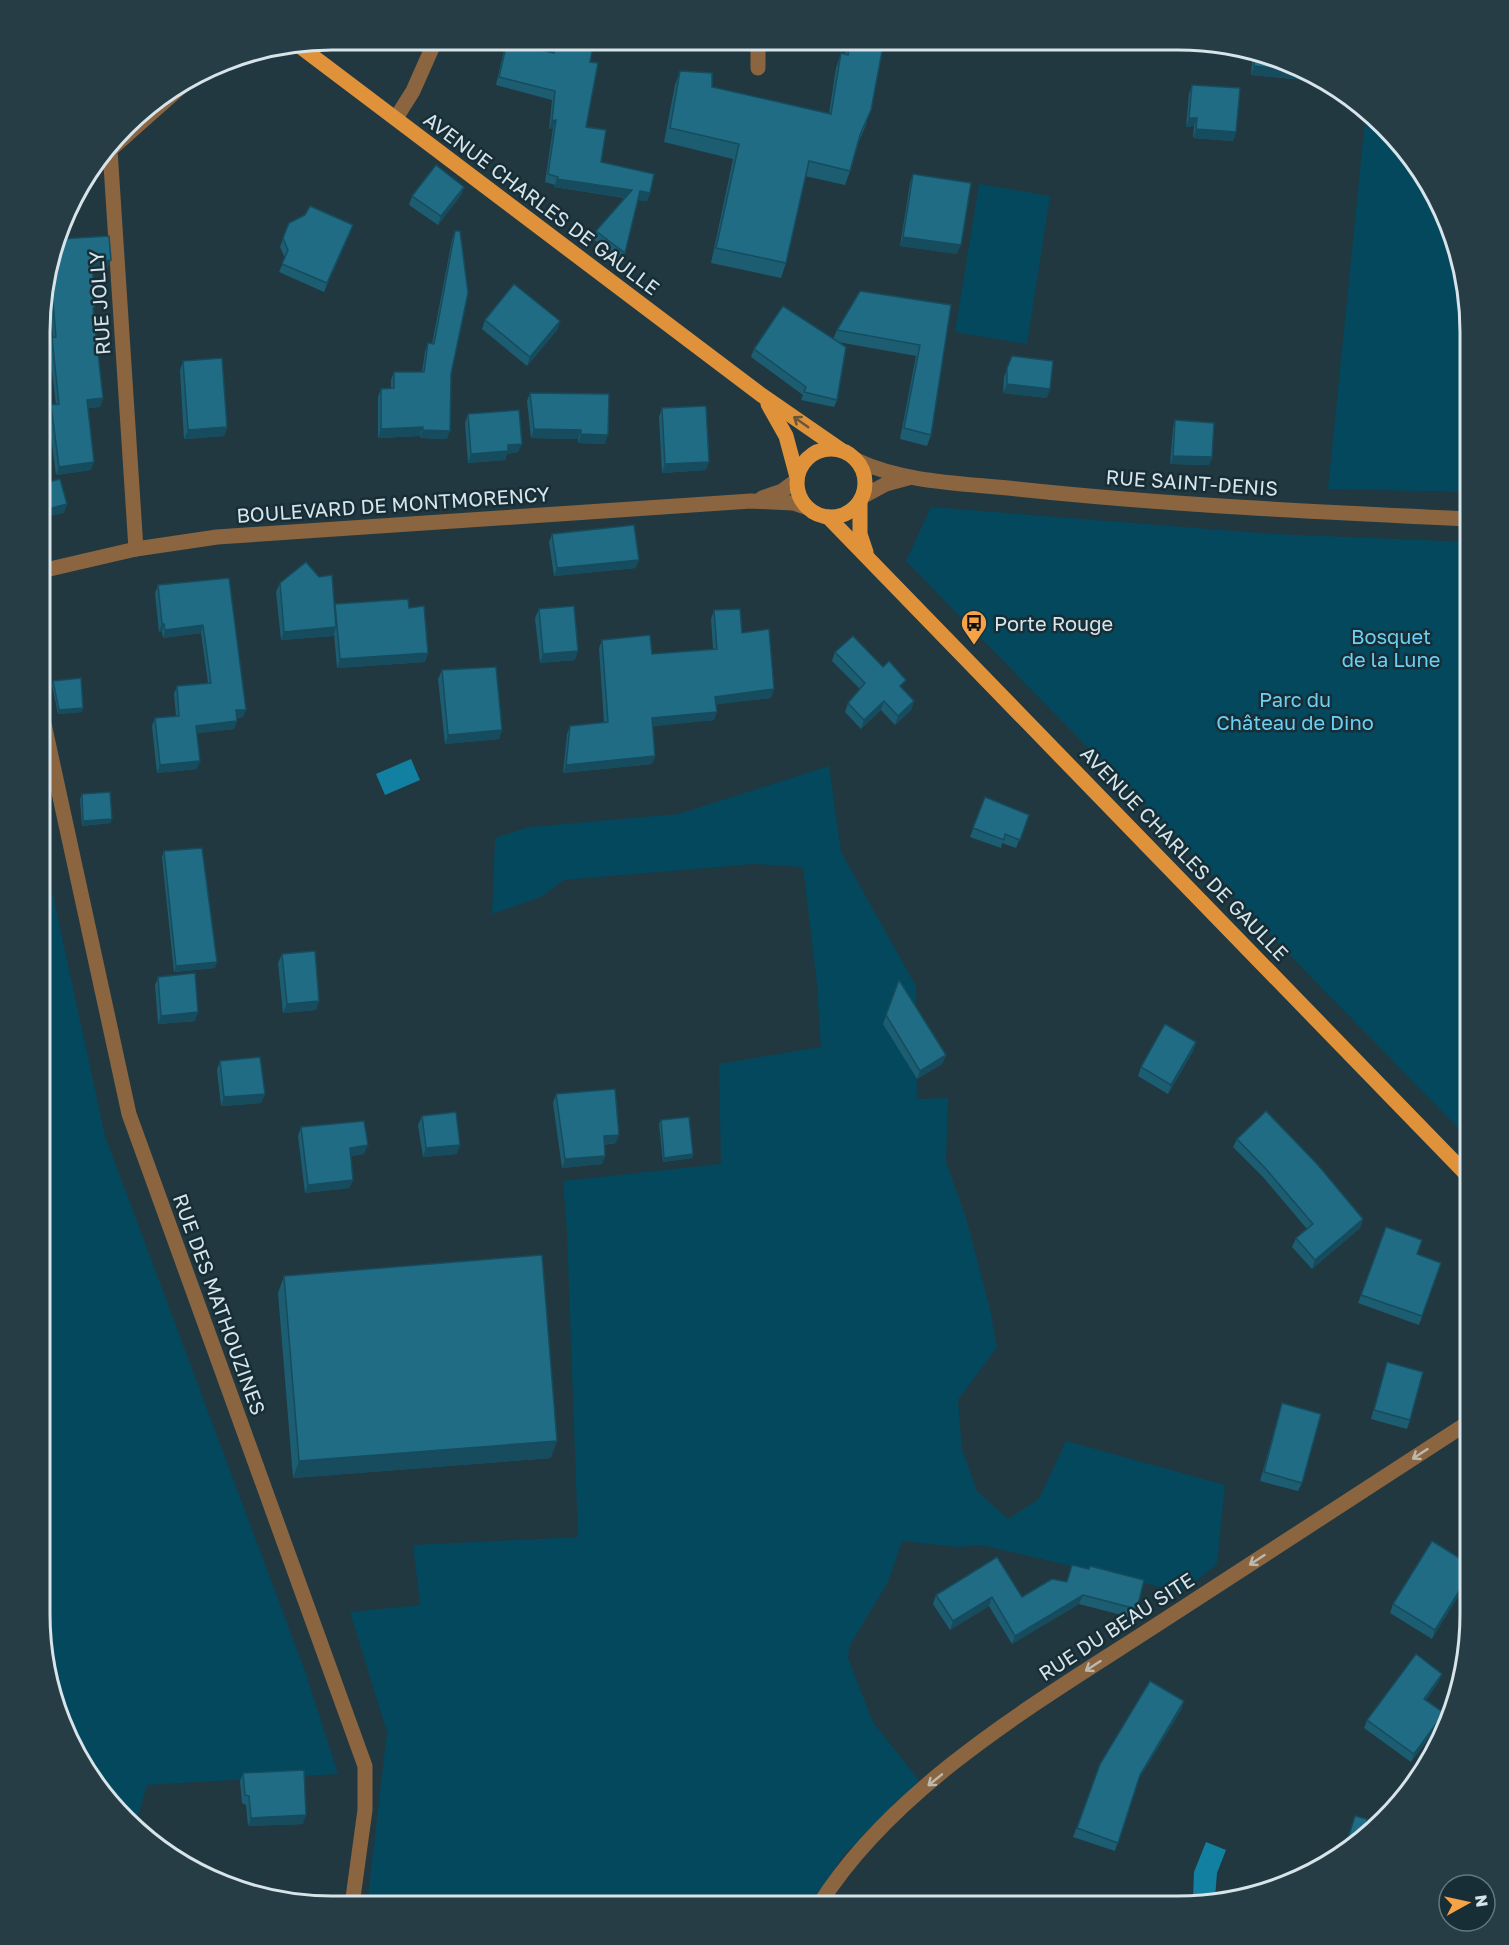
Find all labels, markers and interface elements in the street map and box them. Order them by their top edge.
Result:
street label: AVENUE CHARLES DE GAULLE [419,107,665,299]
street label: RUE JOLLY [83,250,115,356]
one-way arrow [793,416,809,428]
street label: RUE SAINT-DENIS [1105,464,1279,500]
street label: BOULEVARD DE MONTMORENCY [236,481,551,527]
bus stop icon: Porte Rouge [959,608,989,646]
place label: Porte Rouge [994,611,1113,635]
park label: Bosquet de la Lune [1342,624,1440,671]
park label: Parc du Château de Dino [1216,687,1374,734]
street label: AVENUE CHARLES DE GAULLE [1076,741,1294,965]
street label: RUE DES MATHOUZINES [169,1190,271,1418]
one-way arrow [1412,1448,1429,1461]
one-way arrow [1248,1554,1265,1567]
street label: RUE DU BEAU SITE [1034,1567,1198,1685]
one-way arrow [1085,1660,1102,1672]
one-way arrow [927,1773,943,1786]
north arrow [1437,1873,1497,1933]
text: N [1471,1893,1493,1908]

